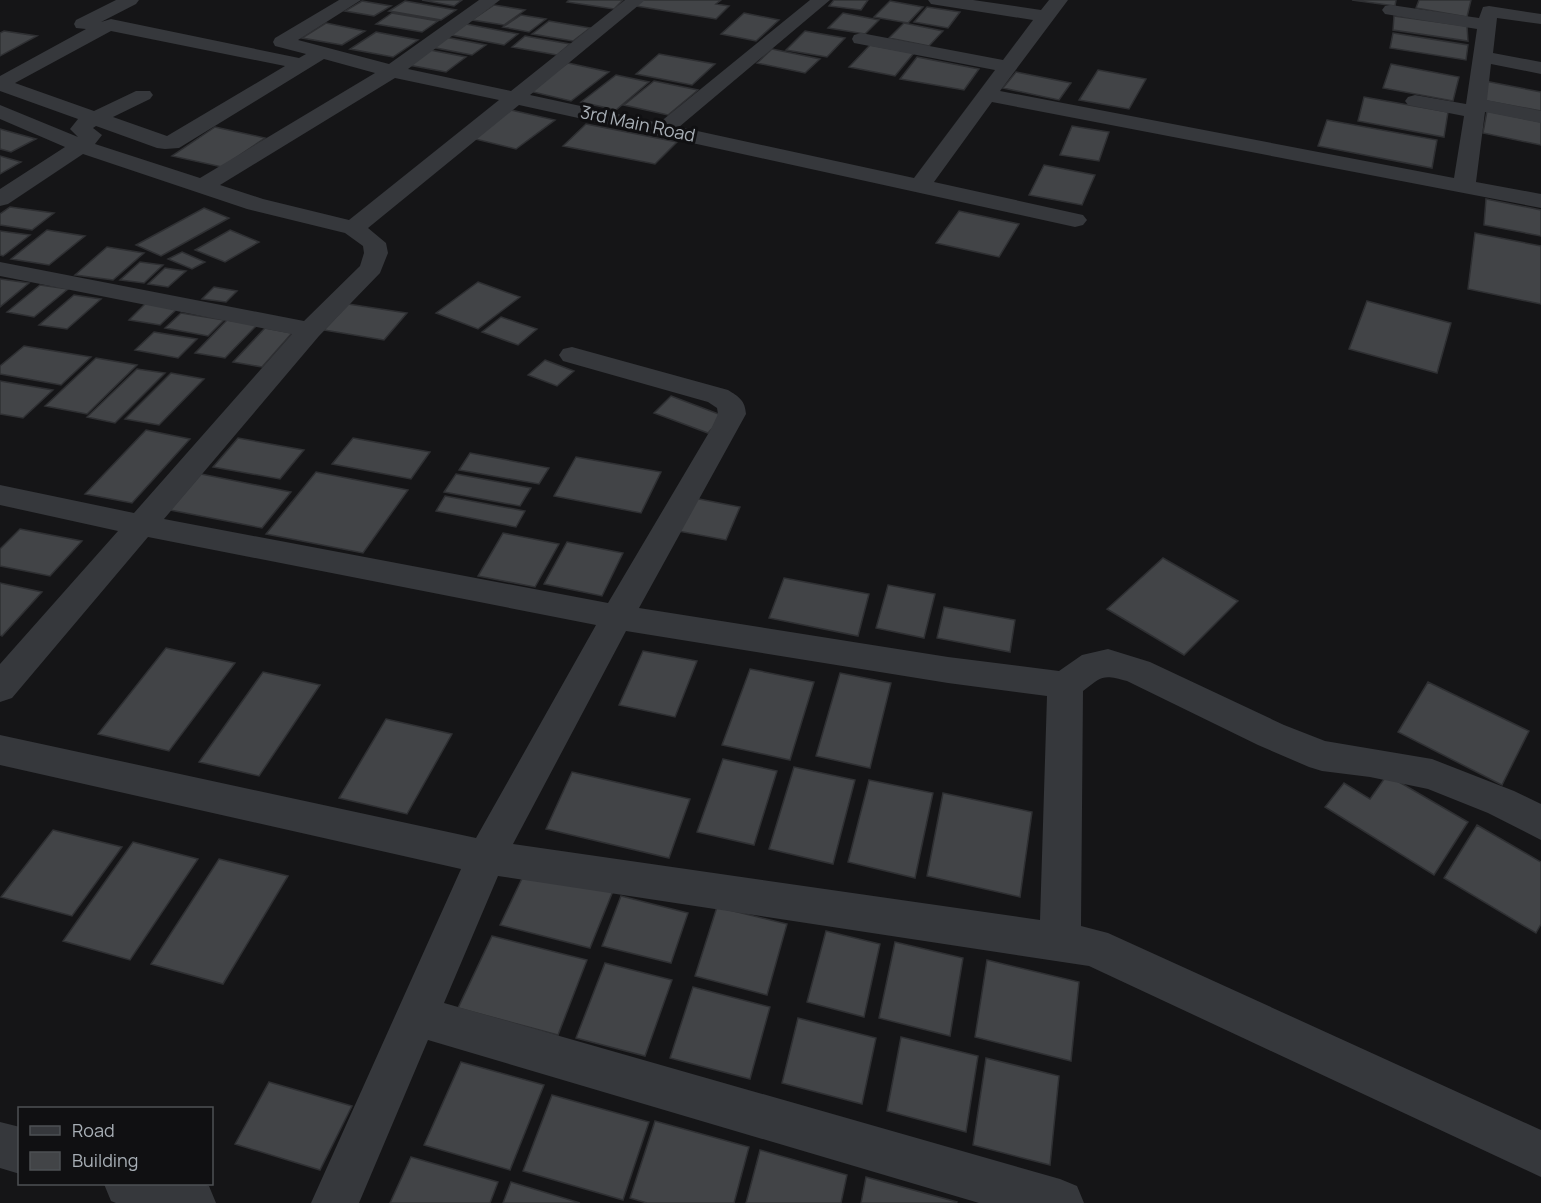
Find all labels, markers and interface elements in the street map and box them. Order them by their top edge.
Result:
street label: 3rd Main Road [578,99,698,147]
legend [18,1107,213,1185]
text: Road [72,1118,115,1142]
text: Building [72,1148,138,1172]

